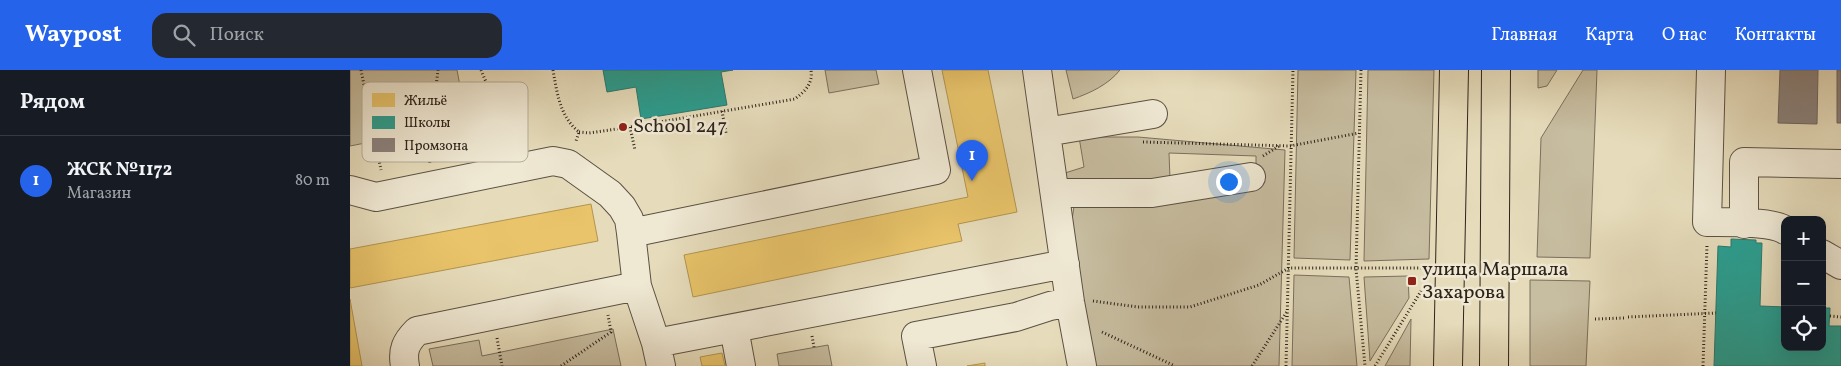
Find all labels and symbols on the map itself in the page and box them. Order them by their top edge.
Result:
legend [362,82,528,162]
text: Жильё [404,92,448,111]
place label: School 247 [633,113,727,141]
text: Школы [404,114,450,133]
marker: School 247 [617,121,629,133]
text: Промзона [404,137,468,156]
pin: 1 [956,140,988,181]
your location [1216,169,1242,195]
place label: улица Маршала Захарова [1422,256,1569,307]
marker: улица Маршала Захарова [1406,275,1418,287]

